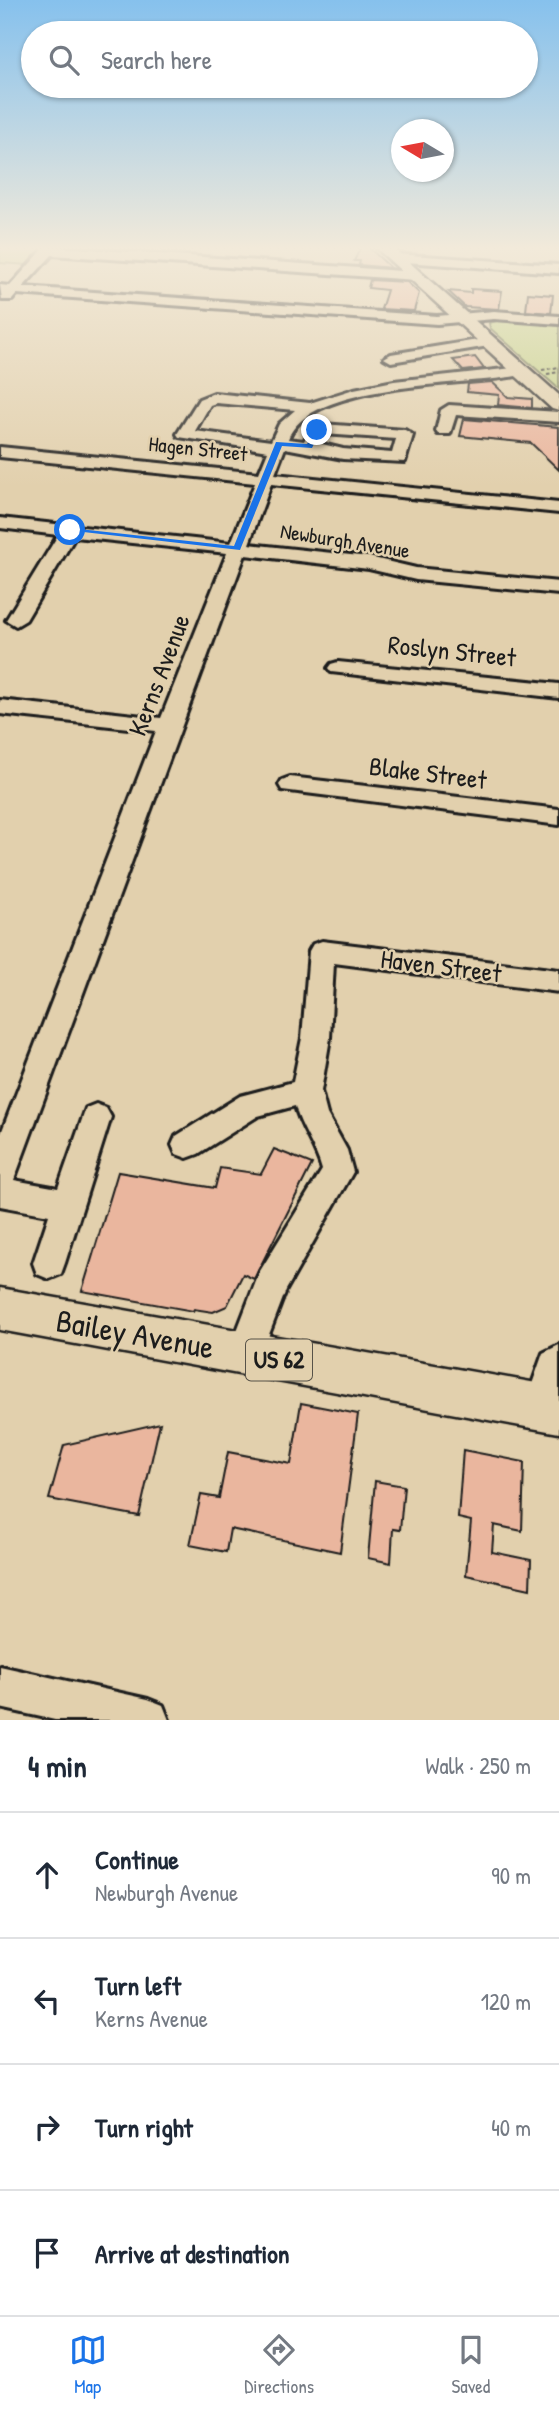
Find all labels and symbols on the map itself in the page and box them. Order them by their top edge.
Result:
north arrow [391,119,454,182]
route end [301,414,332,445]
street label: Hagen Street [147,429,250,468]
route start [54,514,85,545]
street label: Newburgh Avenue [278,516,412,565]
street label: Kerns Avenue [119,609,198,741]
street label: Roslyn Street [386,626,519,675]
street label: Blake Street [367,748,490,797]
street label: Haven Street [379,941,504,990]
street label: Bailey Avenue [53,1299,217,1369]
road number: US 62 [246,1340,312,1380]

